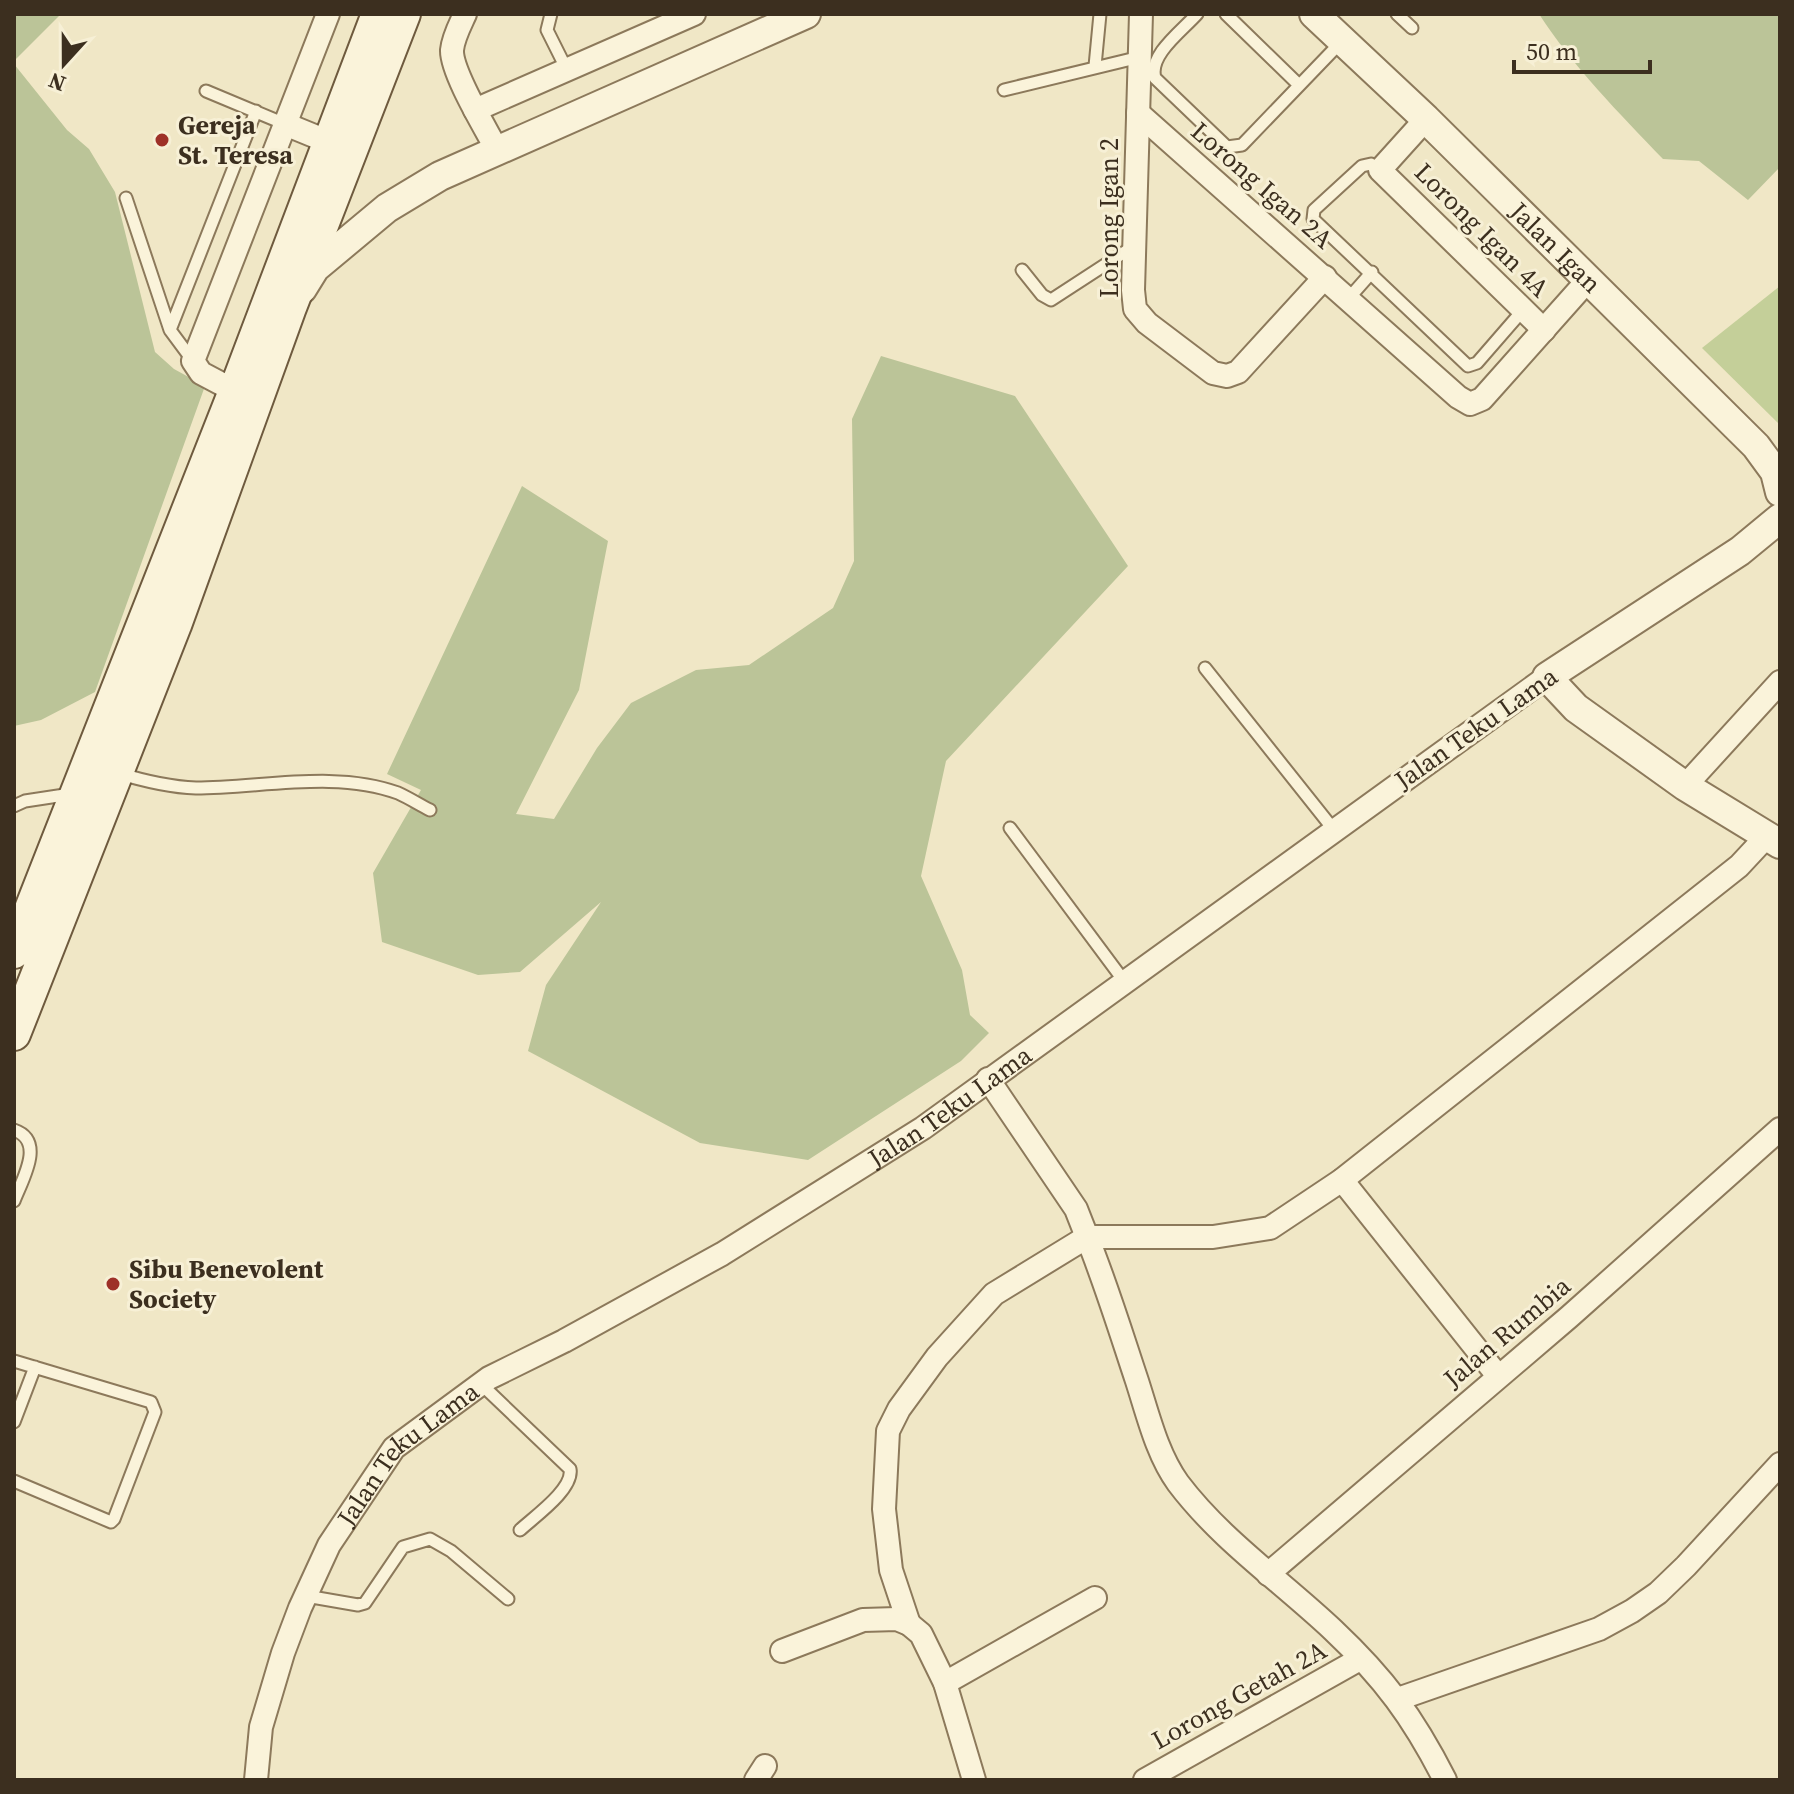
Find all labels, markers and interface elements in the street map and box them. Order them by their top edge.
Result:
north arrow [24,24,104,104]
scale bar [1514,24,1650,74]
text: 50 m [1526,35,1577,68]
text: N [44,66,70,100]
place label: Gereja St. Teresa [178,107,293,173]
street label: Lorong Igan 2A [1183,113,1341,257]
marker: Gereja St. Teresa [153,131,171,149]
street label: Lorong Igan 2 [1091,138,1127,298]
street label: Lorong Igan 4A [1407,155,1557,305]
street label: Jalan Igan [1501,193,1609,301]
street label: Jalan Teku Lama [1386,658,1565,798]
street label: Jalan Teku Lama [860,1037,1040,1177]
place label: Sibu Benevolent Society [129,1251,324,1317]
street label: Jalan Rumbia [1435,1268,1579,1397]
marker: Sibu Benevolent Society [104,1275,122,1293]
street label: Jalan Teku Lama [328,1373,487,1534]
street label: Lorong Getah 2A [1145,1632,1333,1758]

